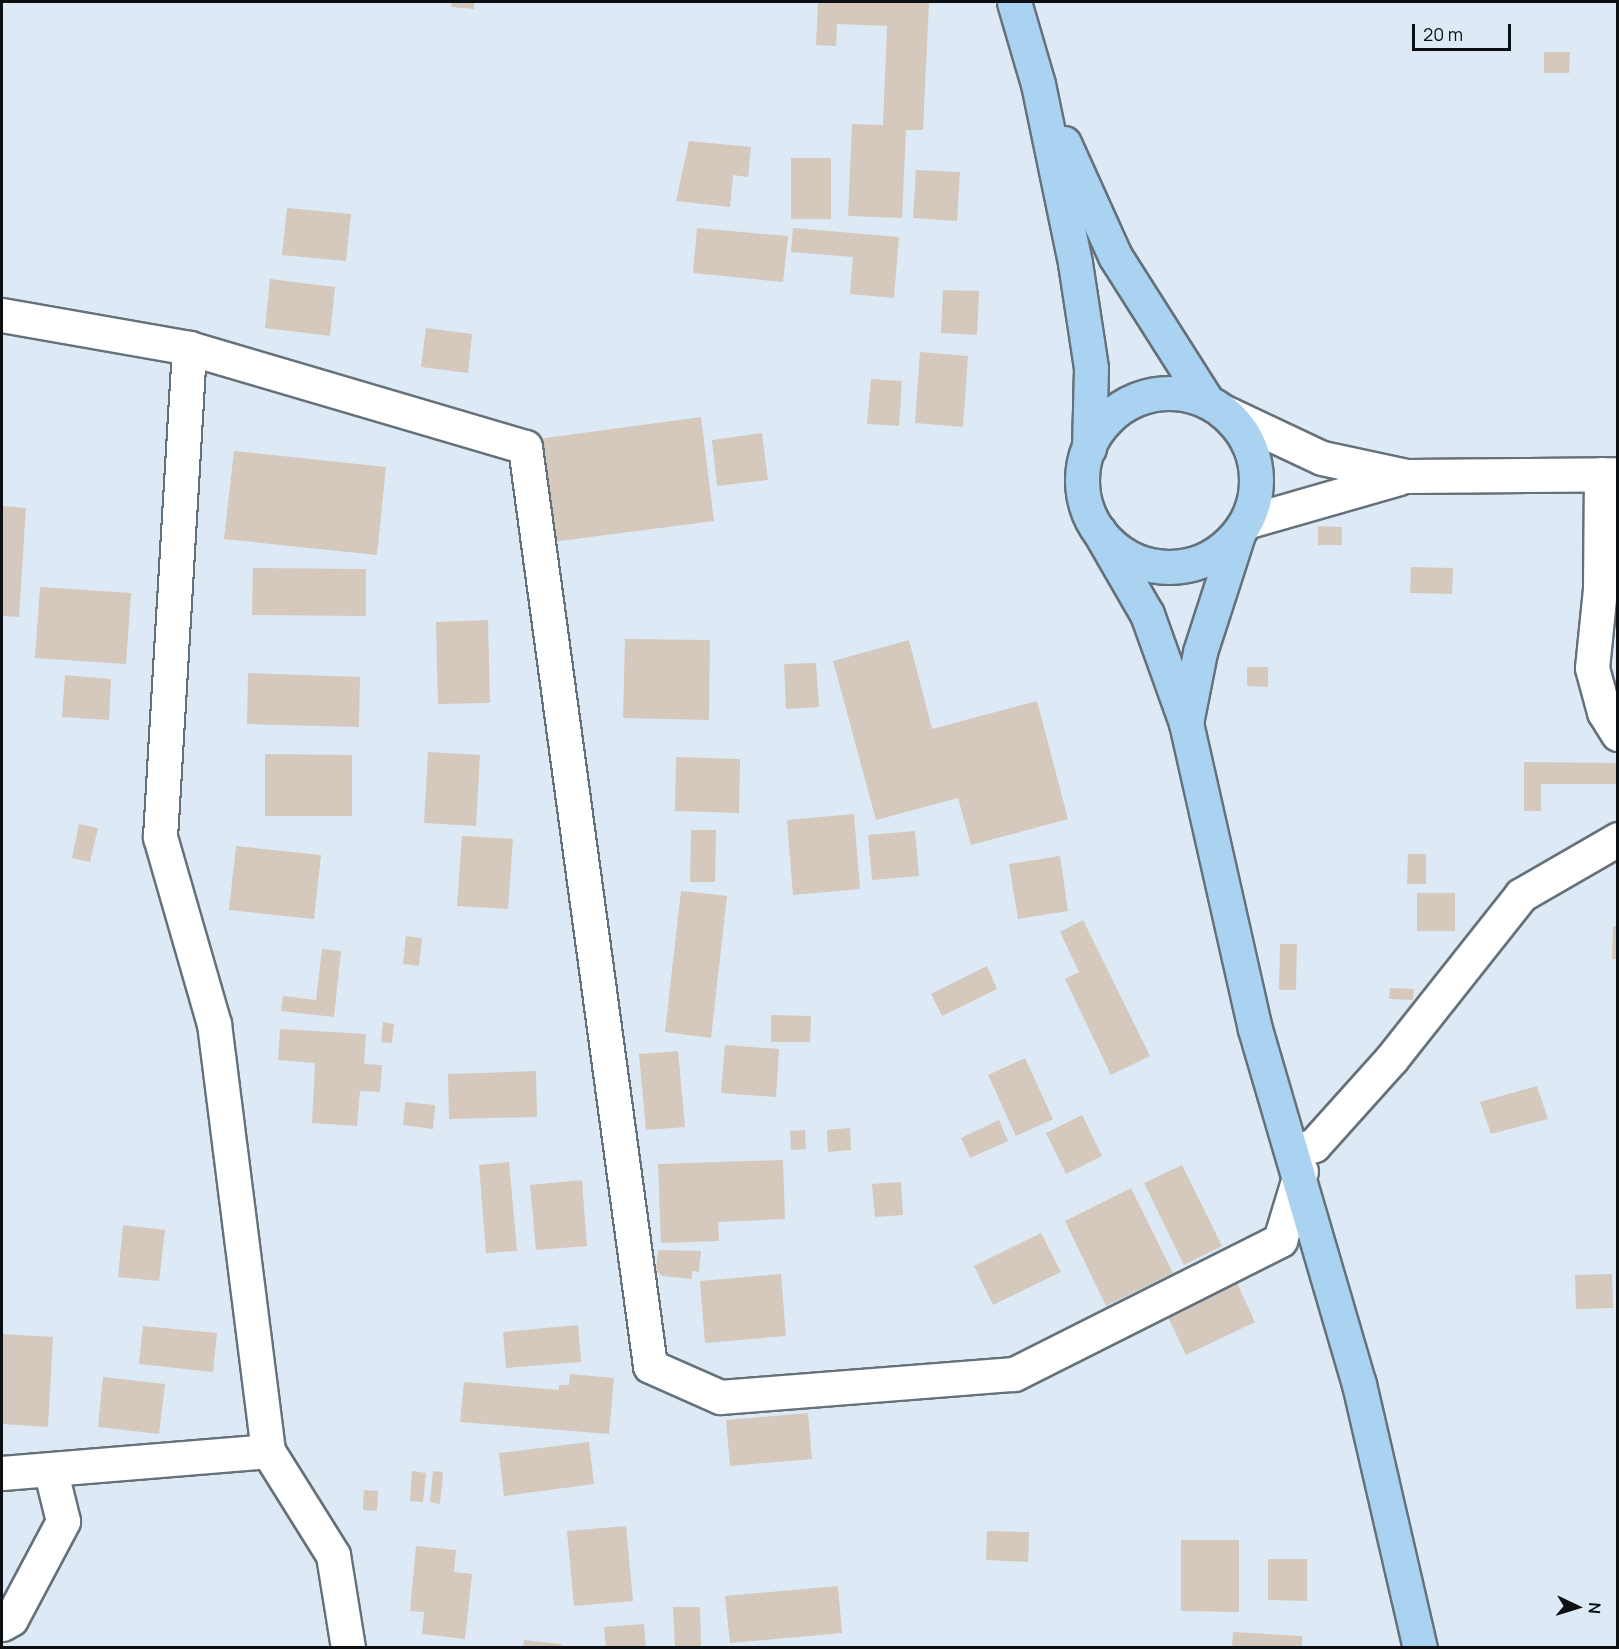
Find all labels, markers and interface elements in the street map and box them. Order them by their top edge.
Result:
scale bar [1415,12,1514,50]
text: 20 m [1423,22,1463,46]
north arrow [1547,1577,1607,1637]
text: N [1584,1602,1606,1615]

